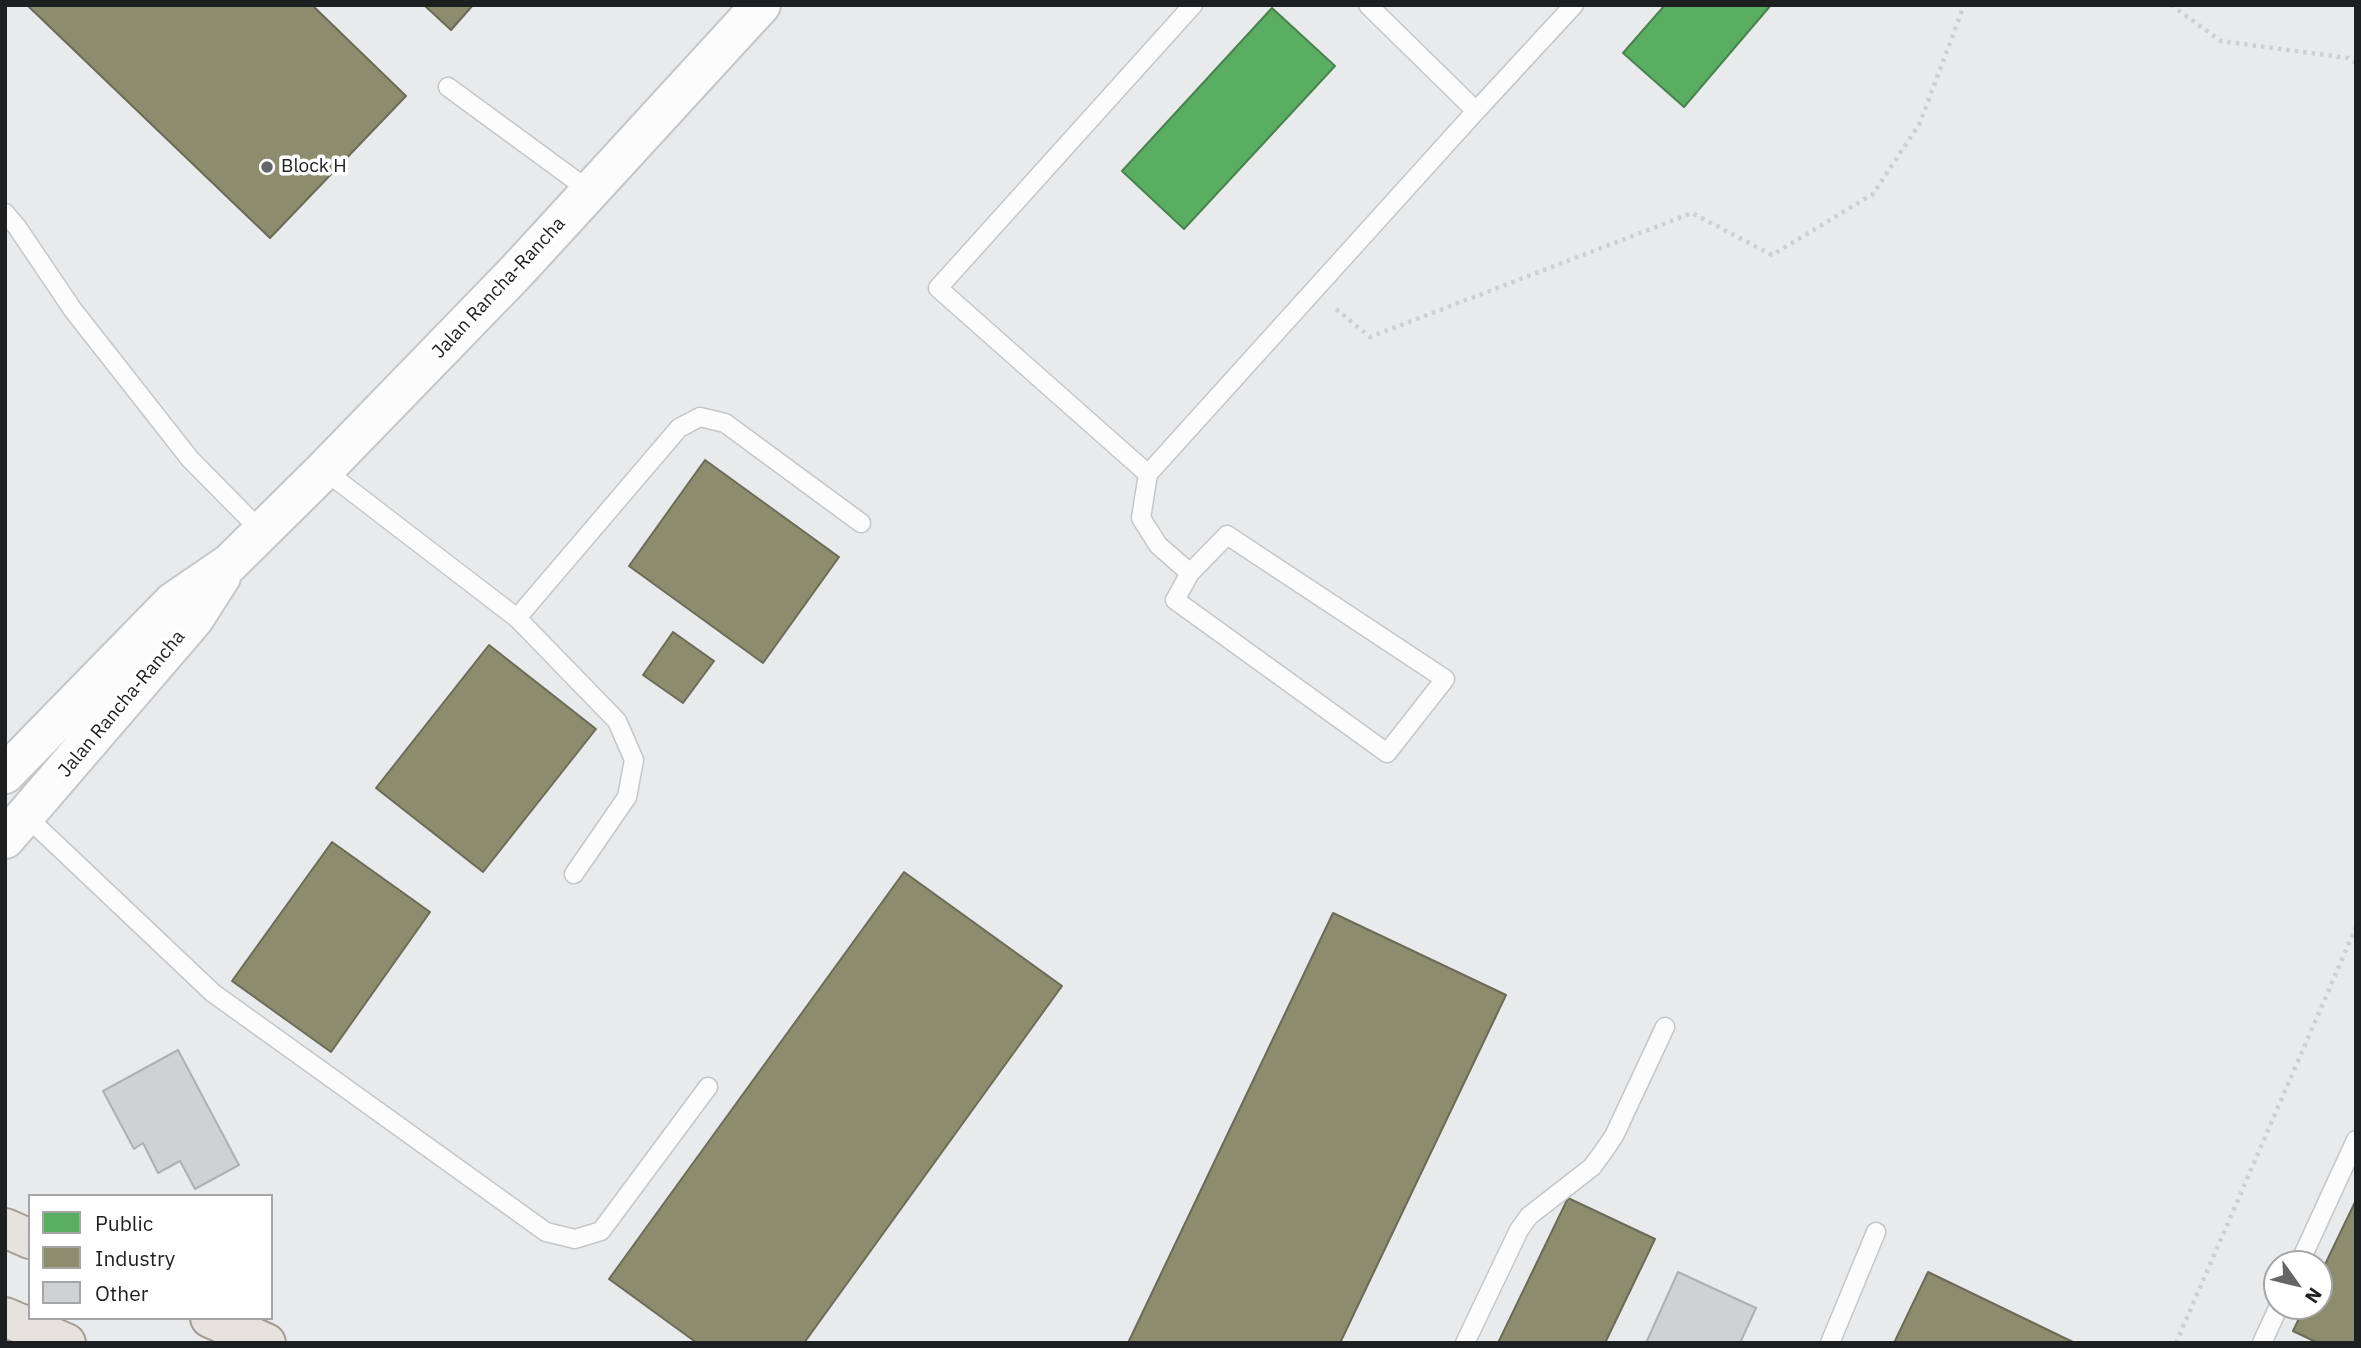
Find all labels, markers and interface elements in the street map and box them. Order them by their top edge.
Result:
place label: Block H [281,156,347,178]
marker: Block H [259,159,275,175]
street label: Jalan Rancha-Rancha [428,213,570,363]
street label: Jalan Rancha-Rancha [54,626,190,782]
legend [28,1194,273,1320]
text: Public [95,1209,153,1237]
text: Industry [95,1244,175,1272]
north arrow [2263,1250,2333,1320]
text: Other [95,1279,148,1307]
text: N [2300,1283,2328,1308]

